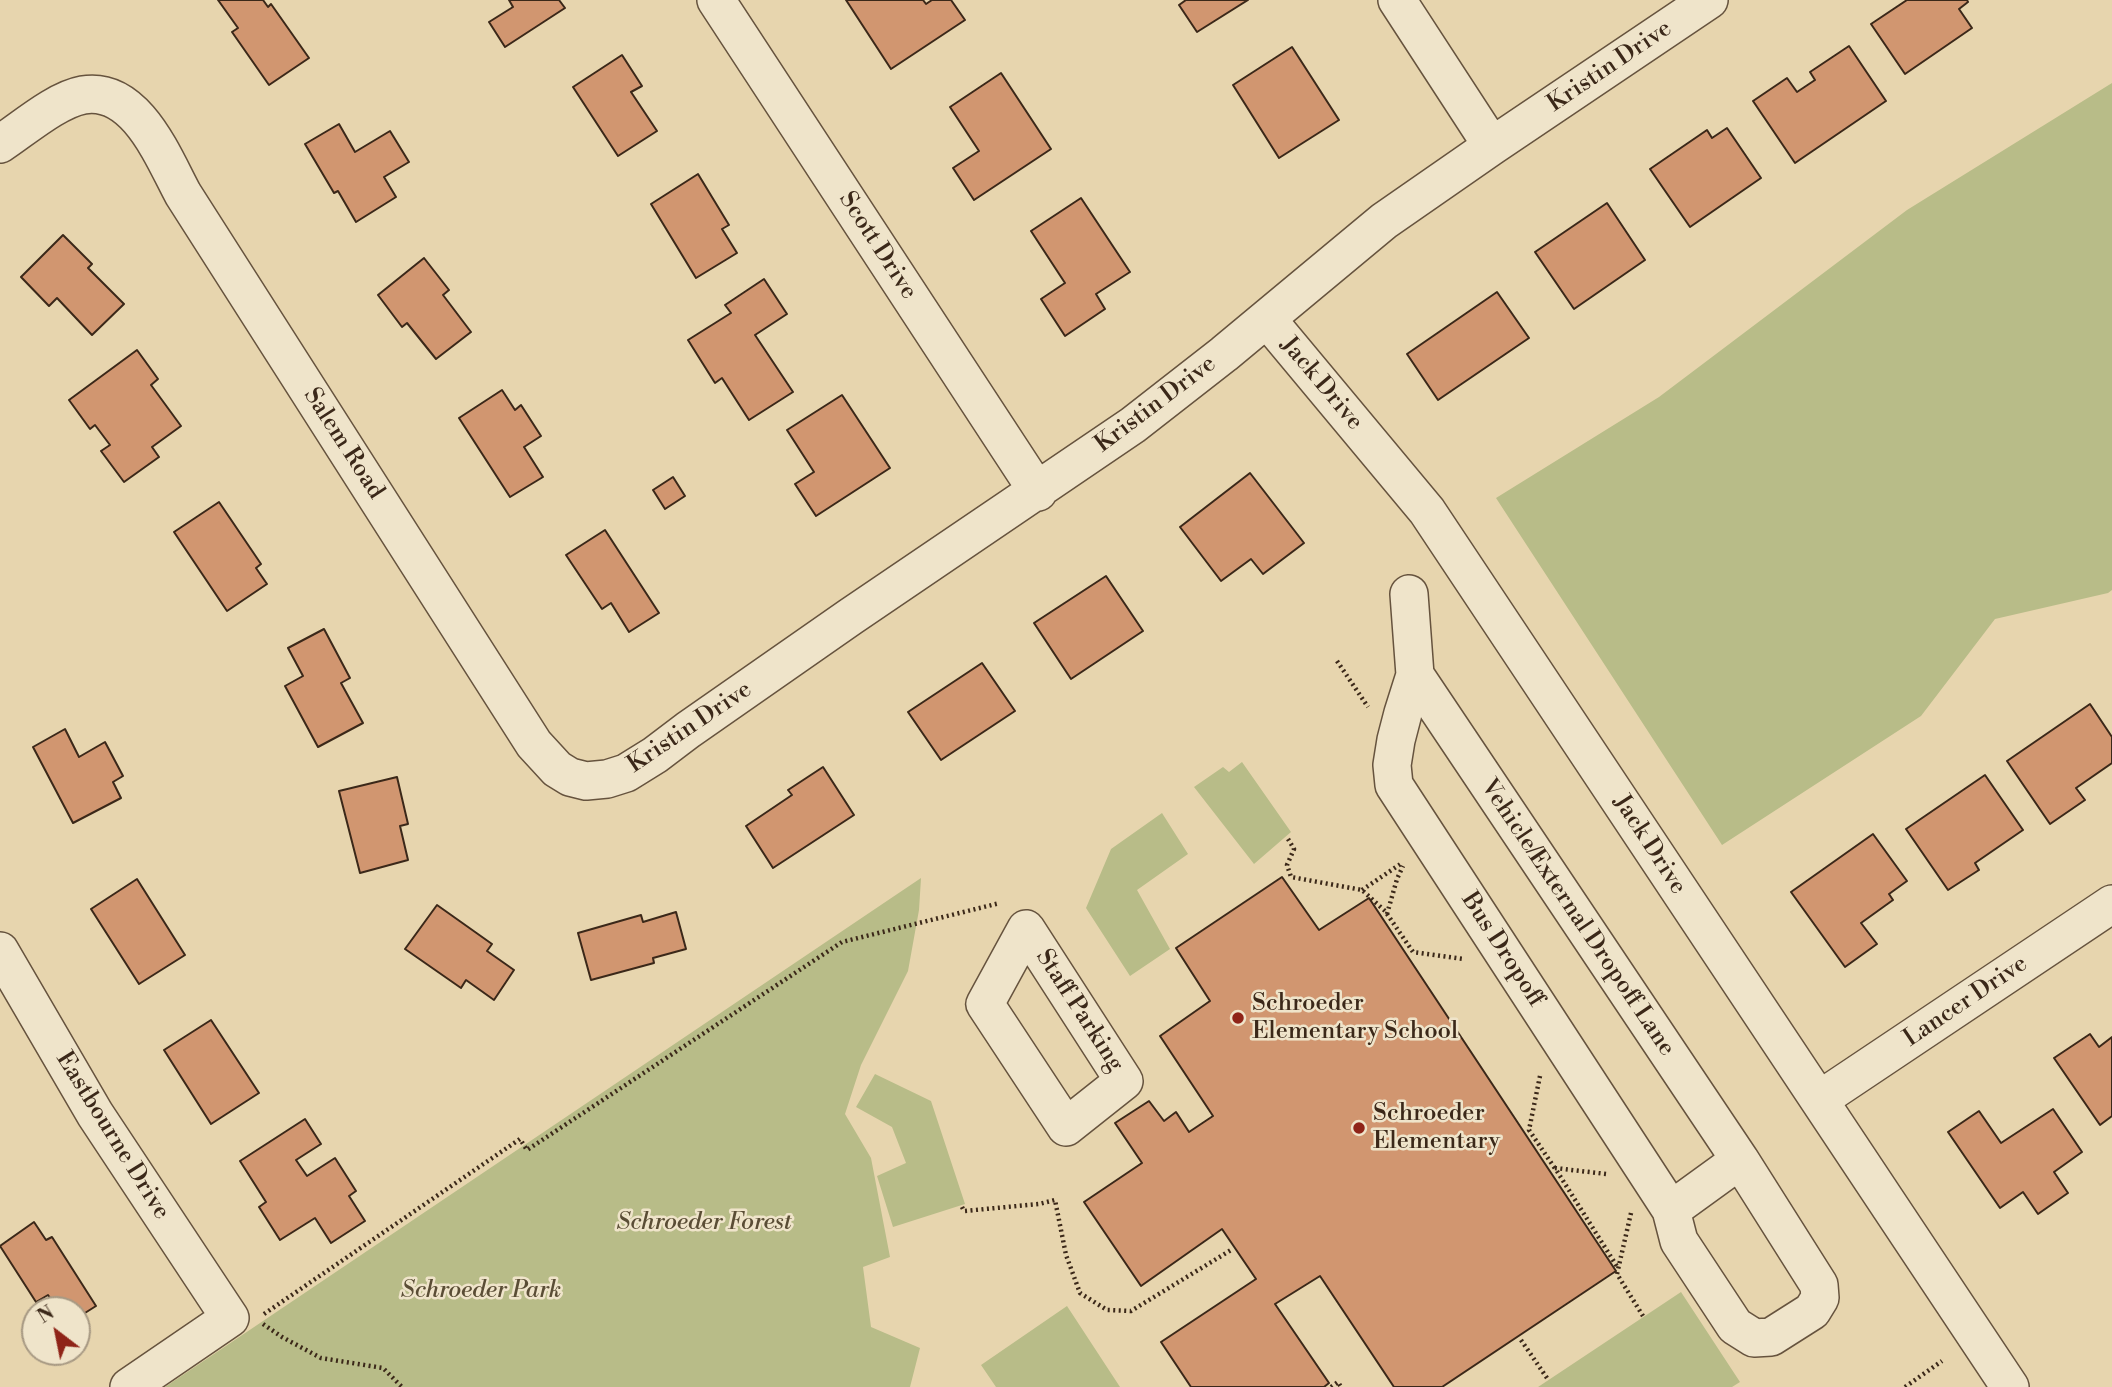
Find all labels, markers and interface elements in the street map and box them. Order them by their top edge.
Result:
street label: Kristin Drive [1542,15,1678,119]
street label: Scott Drive [832,187,922,305]
street label: Jack Drive [1274,331,1368,437]
street label: Kristin Drive [1090,350,1222,460]
street label: Salem Road [296,383,390,505]
street label: Kristin Drive [622,676,758,780]
street label: Vehicle/External Dropoff Lane [1473,774,1681,1062]
street label: Jack Drive [1606,790,1692,900]
street label: Bus Dropoff [1454,887,1550,1013]
street label: Staff Parking [1029,945,1129,1077]
street label: Lancer Drive [1899,950,2033,1054]
place label: Schroeder Elementary School [1252,990,1458,1046]
marker: Schroeder Elementary School [1230,1010,1246,1026]
street label: Eastbourne Drive [49,1047,175,1225]
place label: Schroeder Elementary [1373,1100,1500,1156]
marker: Schroeder Elementary [1351,1120,1367,1136]
park label: Schroeder Forest [616,1209,792,1237]
park label: Schroeder Park [401,1277,561,1305]
north arrow [21,1296,91,1366]
text: N [33,1301,59,1329]

